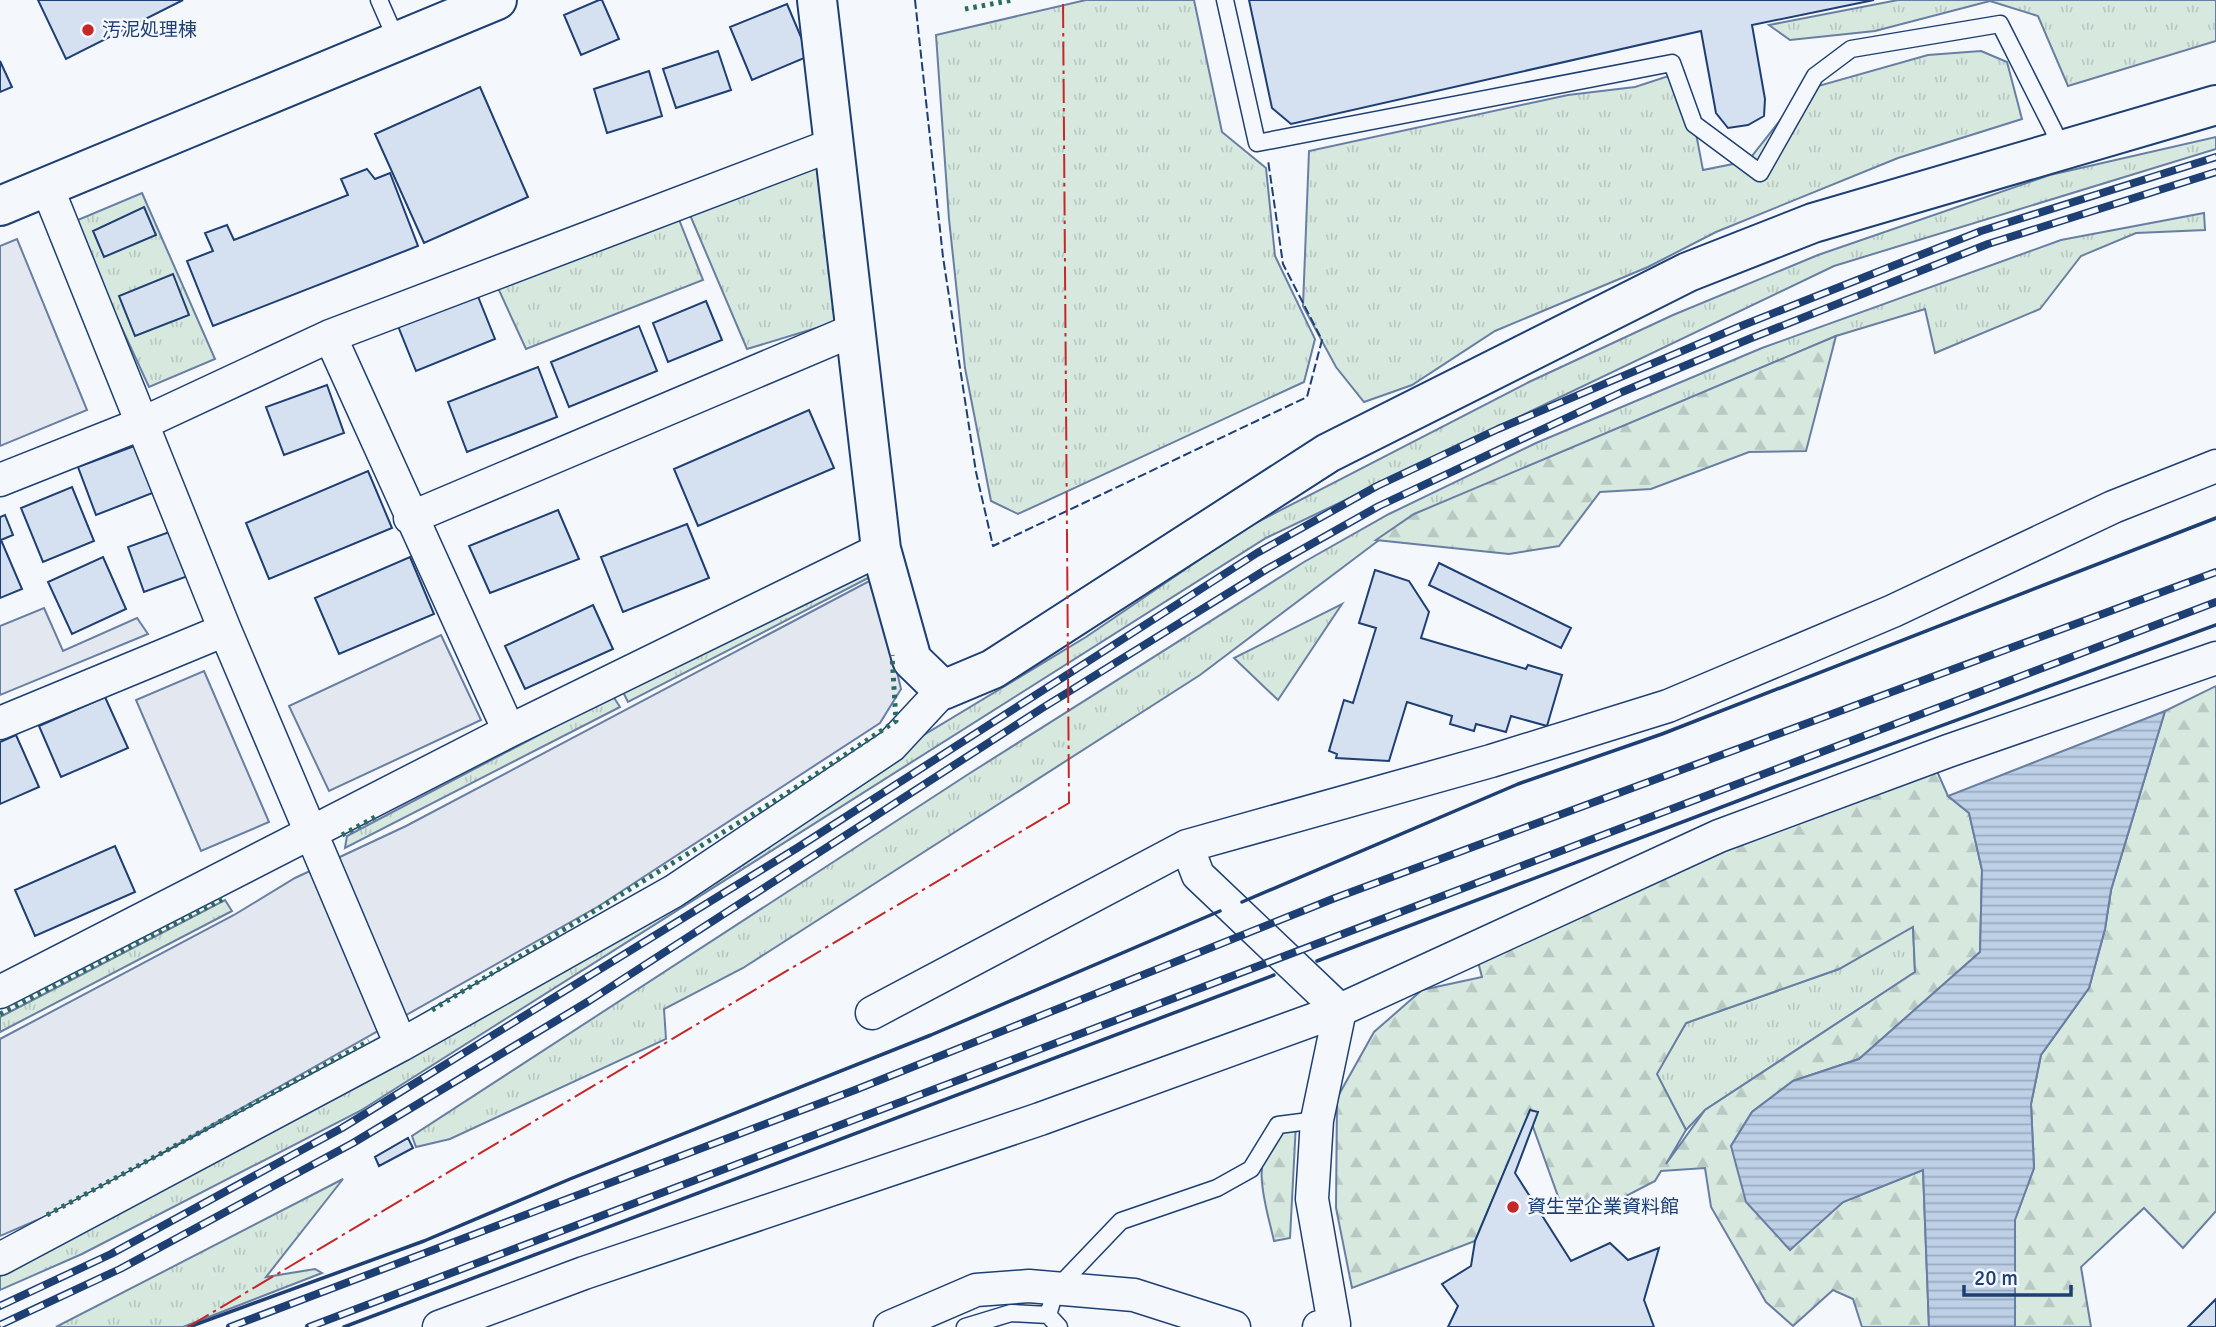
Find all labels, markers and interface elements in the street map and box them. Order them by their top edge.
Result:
place label: 汚泥処理棟 [102,18,197,42]
marker: 汚泥処理棟 [80,22,96,38]
place label: 資生堂企業資料館 [1527,1195,1679,1219]
marker: 資生堂企業資料館 [1505,1199,1521,1215]
scale bar [1964,1254,2071,1298]
text: 20 m [1974,1265,2018,1291]

